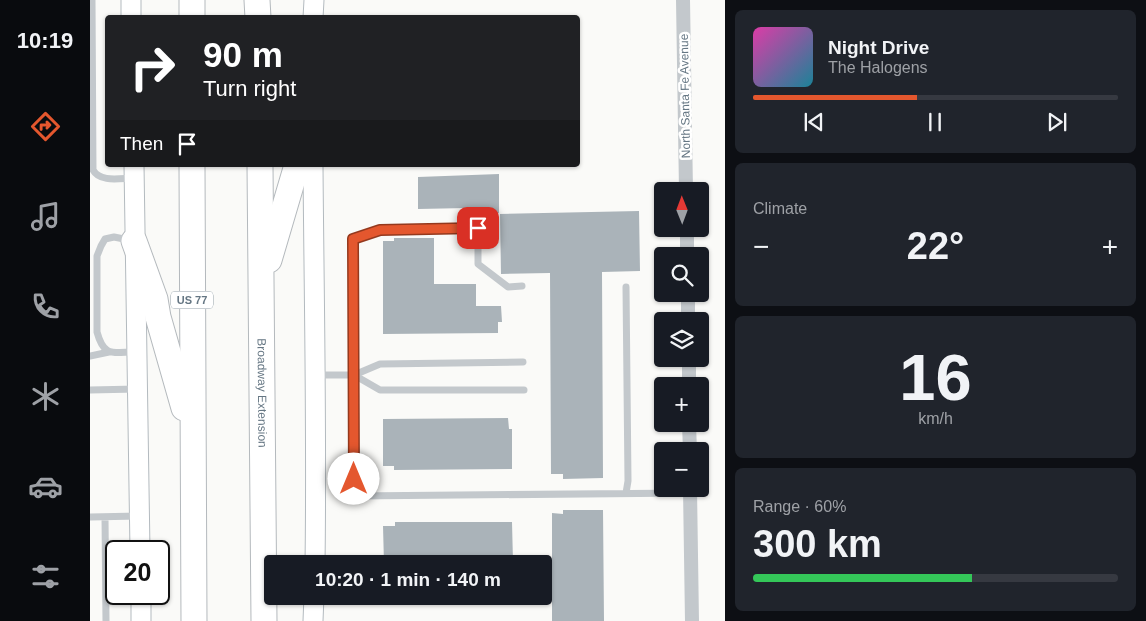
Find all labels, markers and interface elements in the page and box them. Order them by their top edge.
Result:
text: 10:19 [17,28,73,53]
street label: North Santa Fe Avenue [677,33,693,158]
icon: right [120,35,185,100]
text: 90 m [203,35,283,74]
text: Night Drive [828,37,929,58]
text: The Halogens [828,59,928,76]
text: Turn right [203,76,296,101]
icon: previous [800,108,828,136]
icon: pause [921,108,949,136]
icon: next [1043,108,1071,136]
icon: directions [28,109,63,144]
icon: arrive [173,130,201,158]
text: Then [120,133,163,154]
north arrow [654,182,709,238]
map controls [654,182,709,497]
icon: music [28,199,63,234]
text: Climate [753,200,807,217]
pin [457,207,499,249]
icon: arrive [464,214,492,242]
text: 22° [907,225,964,267]
text: − [753,231,769,262]
text: + [1102,231,1118,262]
button: search [654,247,709,302]
icon: phone [28,289,63,324]
road number: US 77 [171,292,213,308]
button: layers [654,312,709,367]
street label: Broadway Extension [255,338,269,448]
text: 16 [899,341,972,414]
button: + [654,377,709,432]
icon: climate [28,379,63,414]
text: km/h [918,410,953,427]
button: − [654,442,709,497]
position arrow [327,452,379,504]
icon: car [28,469,63,504]
text: Range · 60% [753,498,846,515]
text: 300 km [753,523,882,565]
speed limit sign: 20 [105,540,170,605]
icon: filters [28,559,63,594]
text: 10:20 · 1 min · 140 m [315,569,501,590]

